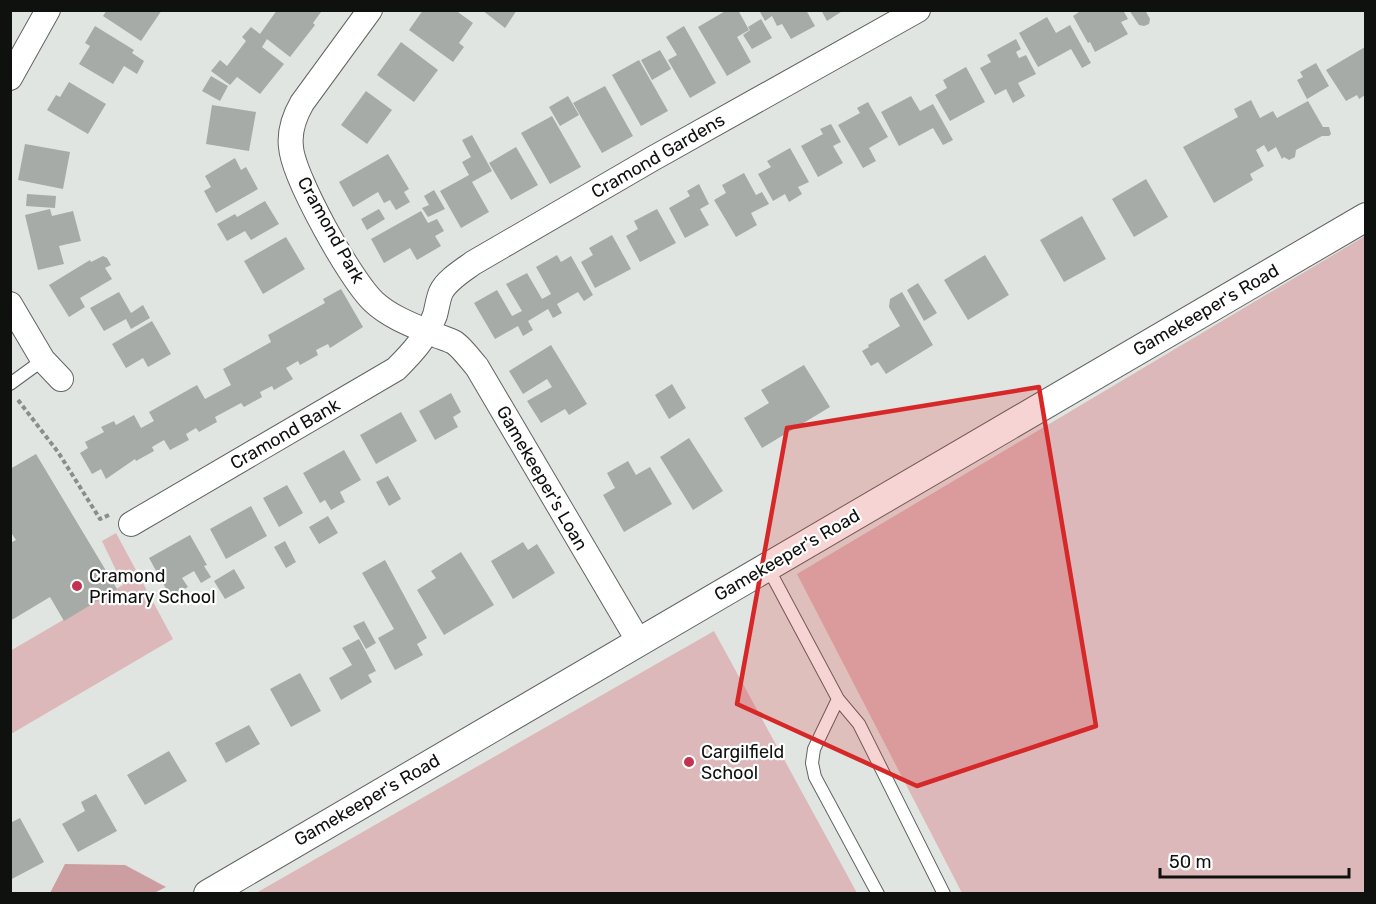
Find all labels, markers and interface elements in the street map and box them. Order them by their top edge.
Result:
street label: Cramond Gardens [587,109,729,203]
street label: Cramond Park [293,173,370,288]
street label: Gamekeeper's Road [1129,259,1283,361]
street label: Cramond Bank [226,393,344,474]
street label: Gamekeeper's Loan [492,402,592,554]
street label: Gamekeeper's Road [710,504,864,606]
place label: Cramond Primary School [89,565,216,608]
marker: Cramond Primary School [70,579,84,593]
place label: Cargilfield School [701,741,784,784]
street label: Gamekeeper's Road [290,749,444,851]
marker: Cargilfield School [682,755,696,769]
scale bar [1160,841,1349,879]
text: 50 m [1169,851,1212,873]

